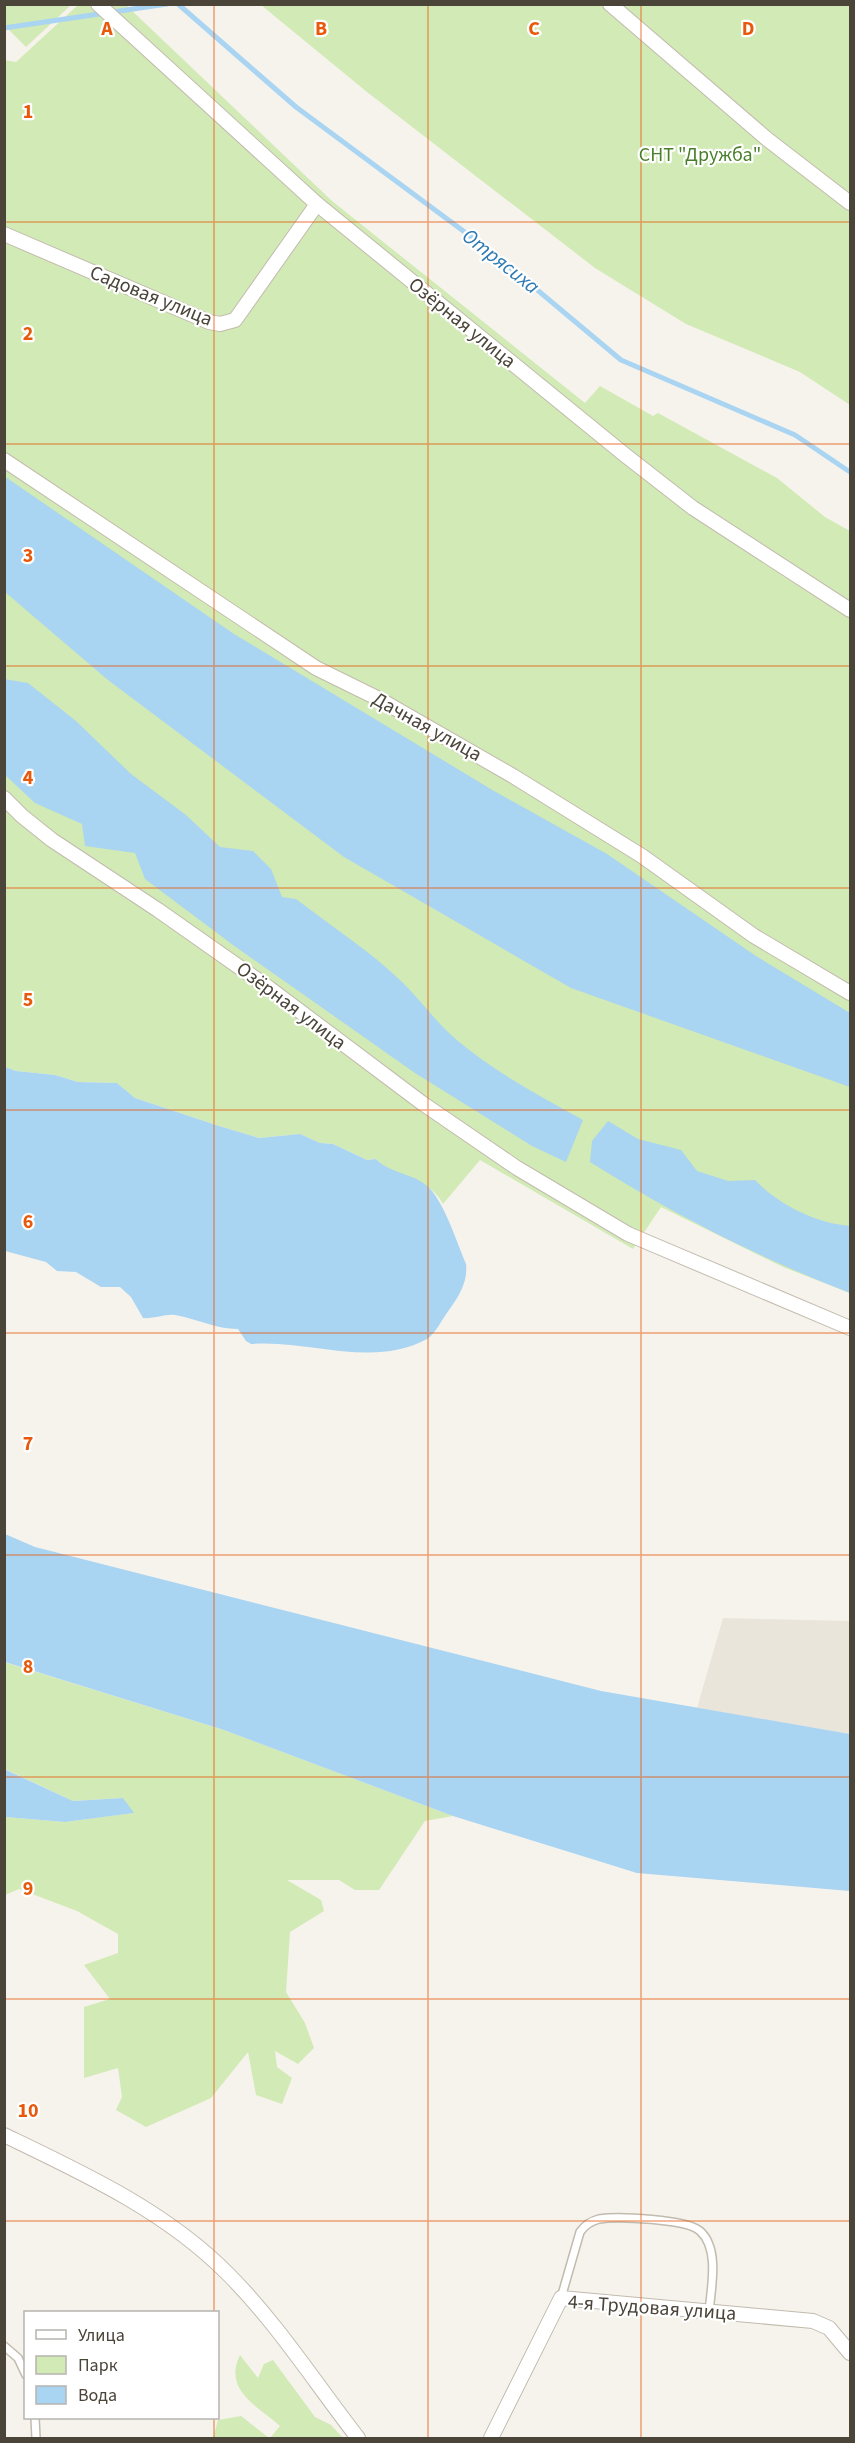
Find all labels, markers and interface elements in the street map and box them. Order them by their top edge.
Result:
text: A [100,15,113,43]
text: B [315,15,327,43]
text: C [528,15,540,43]
text: D [742,15,754,43]
text: 1 [23,98,33,126]
park label: СНТ "Дружба" [639,141,761,169]
water label: Отрясиха [456,221,546,301]
street label: Садовая улица [86,259,216,333]
street label: Озёрная улица [402,271,522,375]
text: 2 [23,320,33,348]
text: 3 [23,542,33,570]
street label: Дачная улица [367,685,487,769]
text: 4 [23,764,34,792]
street label: Озёрная улица [230,955,352,1057]
text: 5 [23,986,33,1014]
text: 6 [23,1208,33,1236]
text: 7 [23,1430,33,1458]
text: 8 [23,1653,33,1681]
text: 9 [23,1875,33,1903]
text: 10 [17,2097,39,2125]
street label: 4-я Трудовая улица [567,2288,737,2328]
legend [24,2311,219,2419]
text: Улица [78,2323,125,2348]
text: Парк [78,2353,118,2378]
text: Вода [78,2383,117,2408]

